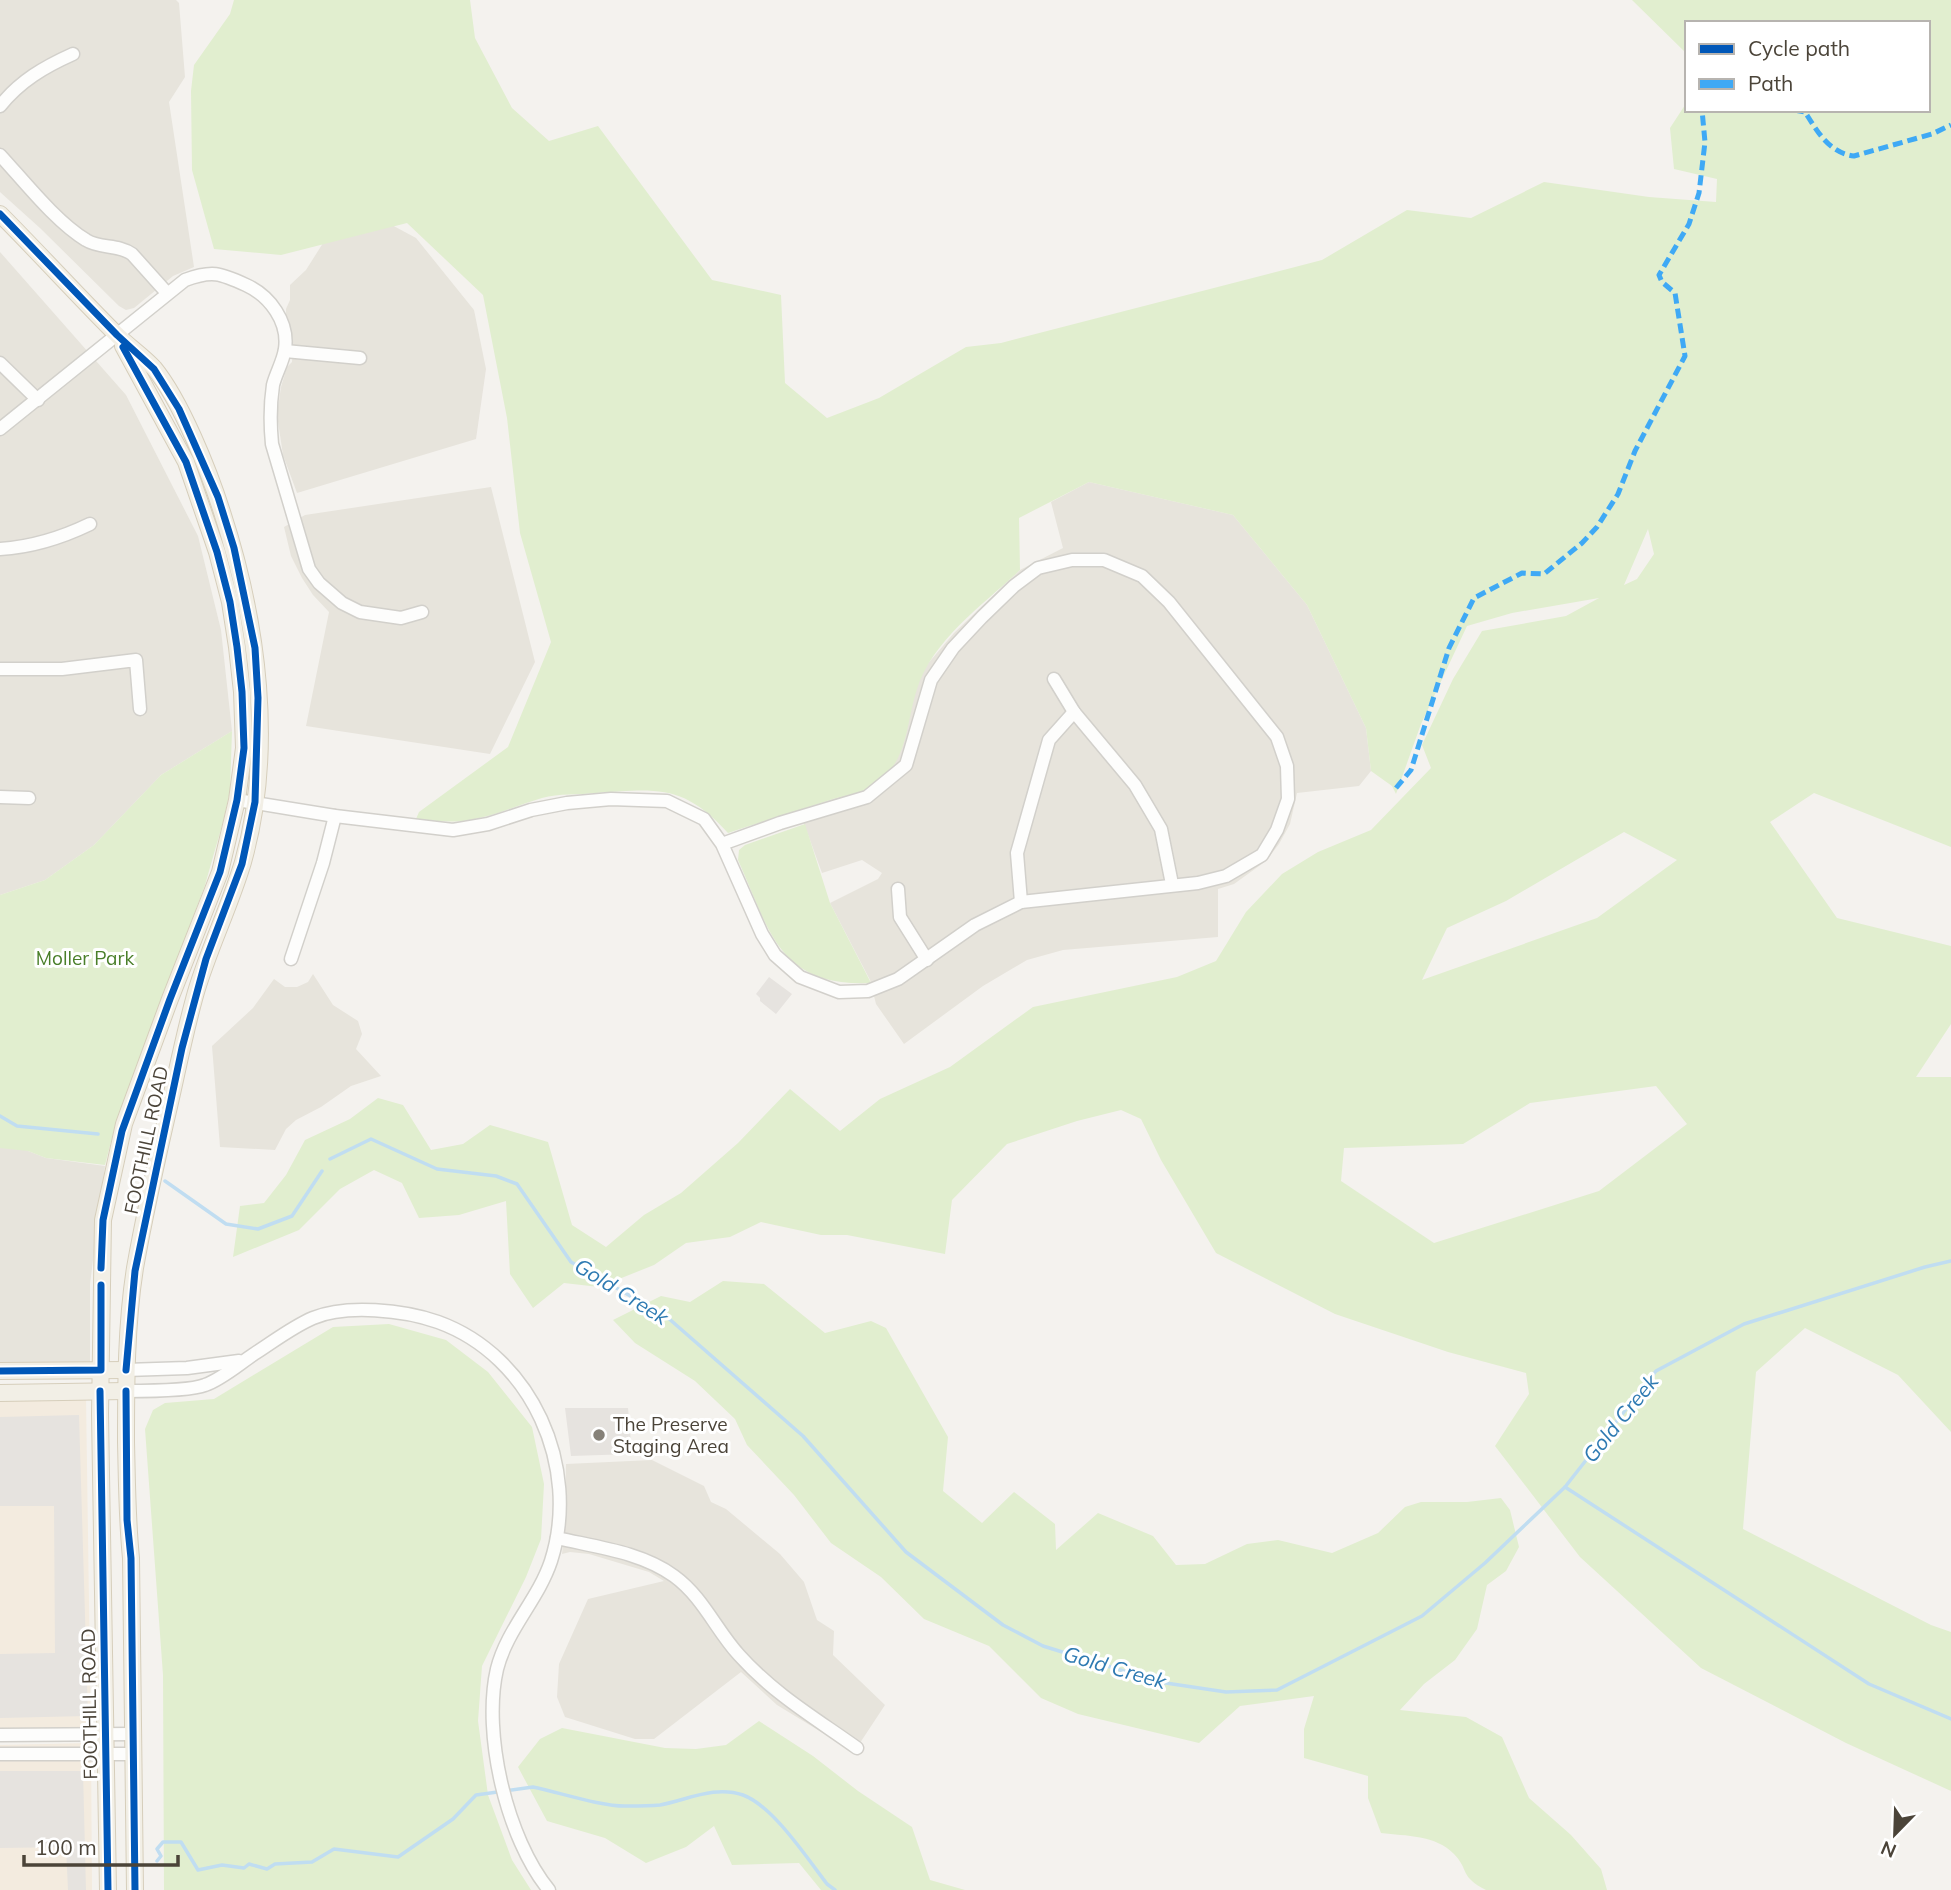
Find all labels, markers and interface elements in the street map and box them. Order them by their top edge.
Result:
legend [1685,21,1930,112]
text: Cycle path [1748,35,1850,61]
text: Path [1748,70,1793,96]
park label: Moller Park [36,946,134,970]
street label: FOOTHILL ROAD [119,1064,173,1216]
water label: Gold Creek [570,1252,675,1331]
water label: Gold Creek [1577,1368,1664,1467]
place label: The Preserve Staging Area [613,1412,729,1458]
marker: The Preserve Staging Area [591,1427,607,1443]
street label: FOOTHILL ROAD [76,1628,102,1780]
water label: Gold Creek [1060,1640,1171,1694]
north arrow [1860,1799,1930,1869]
scale bar [24,1824,178,1868]
text: 100 m [35,1834,97,1860]
text: N [1877,1836,1900,1863]

